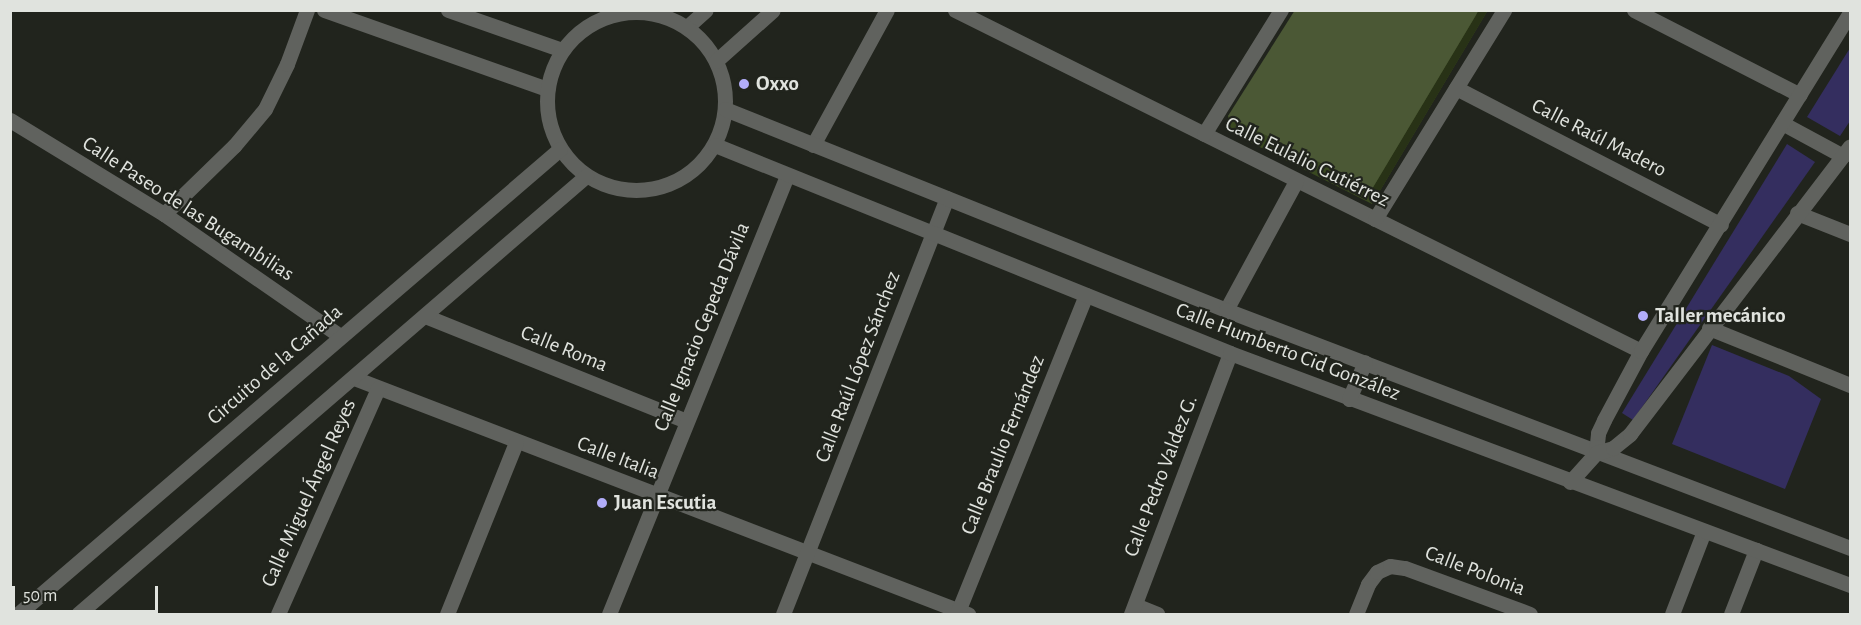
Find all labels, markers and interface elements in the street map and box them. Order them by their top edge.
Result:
place label: Oxxo [756,71,799,97]
marker: Oxxo [737,77,751,91]
street label: Calle Raúl Madero [1527,93,1671,183]
street label: Calle Eulalio Gutiérrez [1221,111,1393,213]
street label: Calle Paseo de las Bugambilias [77,131,299,287]
street label: Calle Ignacio Cepeda Dávila [648,219,756,435]
street label: Calle Raúl López Sánchez [810,268,906,466]
street label: Calle Humberto Cid González [1172,298,1404,406]
street label: Circuito de la Cañada [202,299,348,431]
place label: Taller mecánico [1655,303,1786,329]
marker: Taller mecánico [1636,309,1650,323]
street label: Calle Roma [517,320,611,378]
street label: Calle Braulio Fernández [955,352,1051,538]
street label: Calle Pedro Valdez G. [1119,392,1203,560]
street label: Calle Miguel Ángel Reyes [256,395,362,591]
street label: Calle Italia [573,431,663,485]
place label: Juan Escutia [614,490,717,516]
marker: Juan Escutia [595,496,609,510]
street label: Calle Polonia [1421,540,1529,602]
scale bar [15,574,160,612]
text: 50 m [23,587,57,605]

